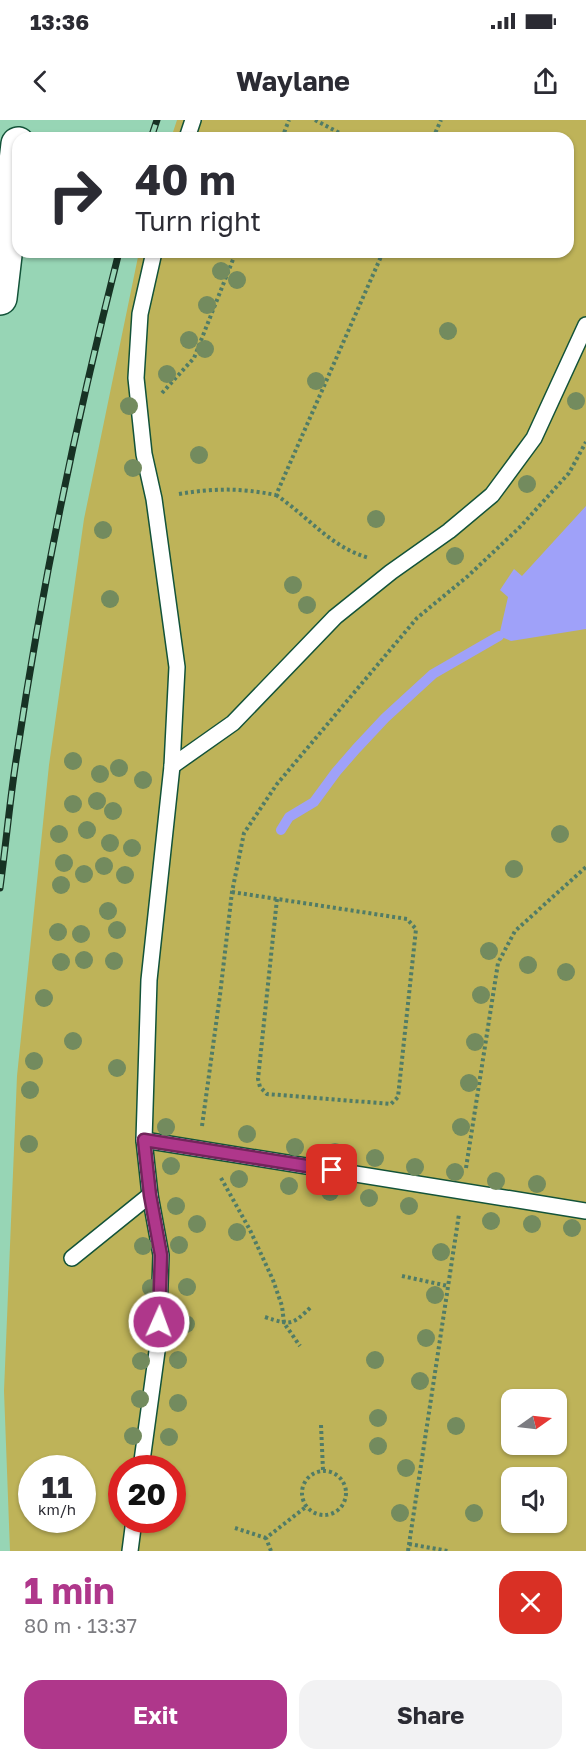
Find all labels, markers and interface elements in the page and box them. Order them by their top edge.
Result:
text: 13:36 [30,8,89,35]
icon: back [24,65,57,98]
text: Waylane [236,65,350,97]
icon: share [529,65,562,98]
text: 40 m [135,154,236,204]
icon: right [36,156,114,234]
text: Turn right [135,205,261,237]
pin [306,1144,357,1195]
icon: arrive [315,1153,348,1186]
position arrow [127,1290,191,1354]
north arrow [501,1389,567,1455]
map controls [501,1389,567,1533]
speed limit sign: 20 [108,1455,186,1533]
button: sound [501,1467,567,1533]
text: 11 [42,1469,72,1505]
text: km/h [38,1500,76,1518]
text: 1 min [24,1569,115,1612]
button: close [499,1571,562,1634]
text: 80 m · 13:37 [24,1613,137,1637]
button: Exit [24,1680,287,1749]
button: Share [299,1680,562,1749]

